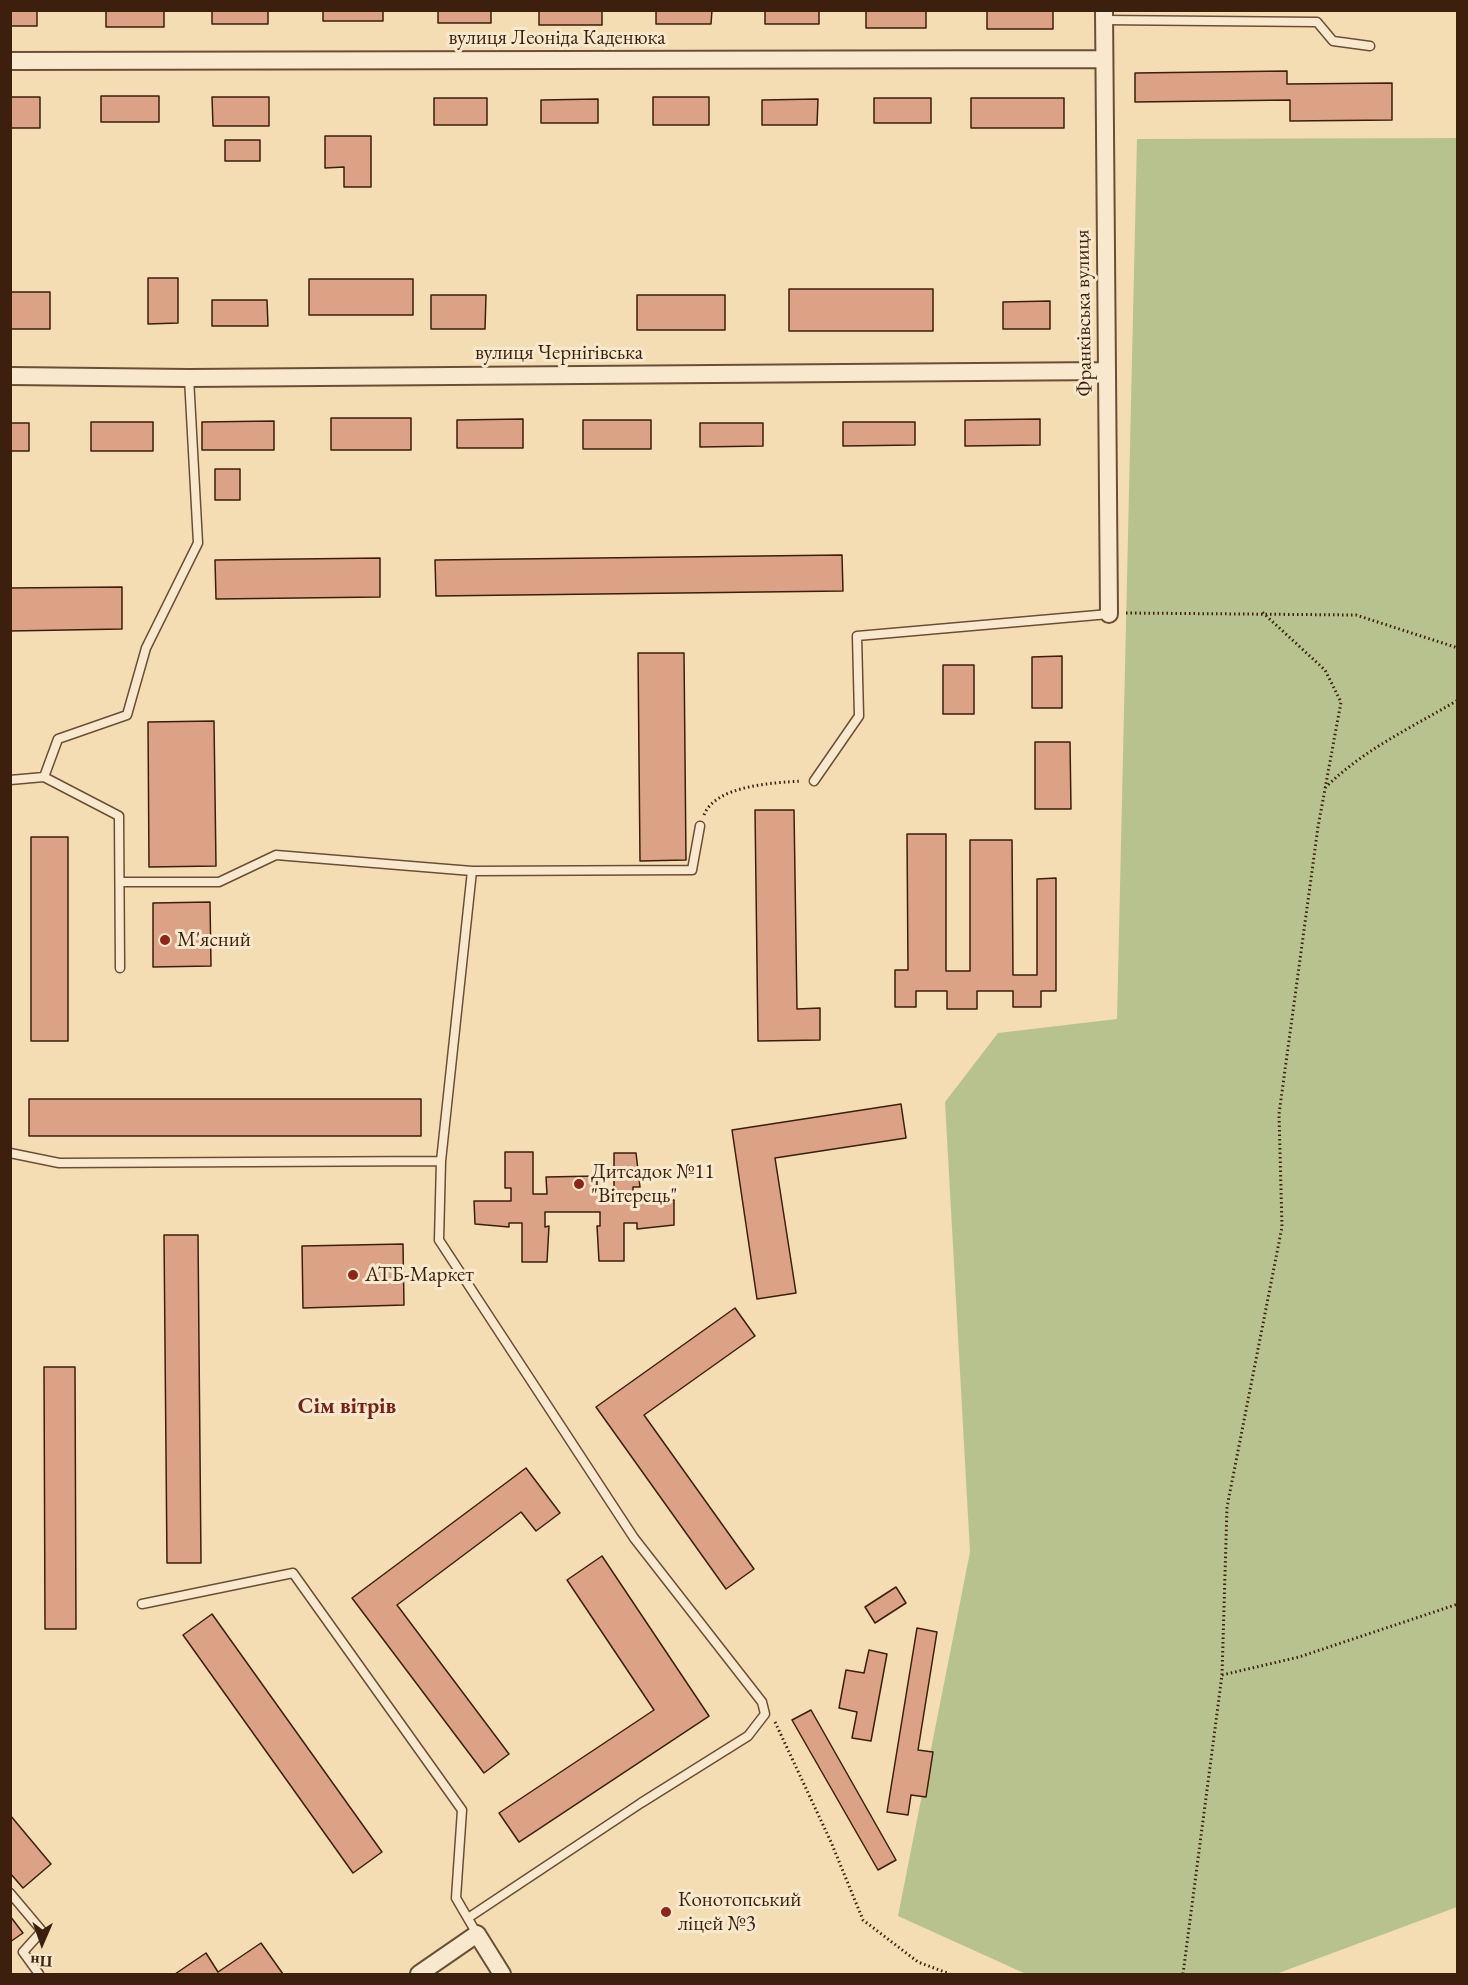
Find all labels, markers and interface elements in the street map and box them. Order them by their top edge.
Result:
street label: вулиця Леоніда Каденюка [448,25,666,51]
street label: Франківська вулиця [1070,229,1098,397]
street label: вулиця Чернігівська [475,340,643,366]
place label: М'ясний [177,927,251,953]
marker: М'ясний [158,933,172,947]
place label: Дитсадок №11 "Вітерець" [591,1159,715,1209]
marker: Дитсадок №11 "Вітерець" [572,1177,586,1191]
place label: АТБ-Маркет [365,1262,474,1288]
marker: АТБ-Маркет [346,1268,360,1282]
district label: Сім вітрів [298,1394,396,1420]
place label: Конотопський ліцей №3 [678,1887,801,1937]
marker: Конотопський ліцей №3 [659,1905,673,1919]
north arrow [12,1913,72,1973]
text: Пн [30,1951,53,1972]

